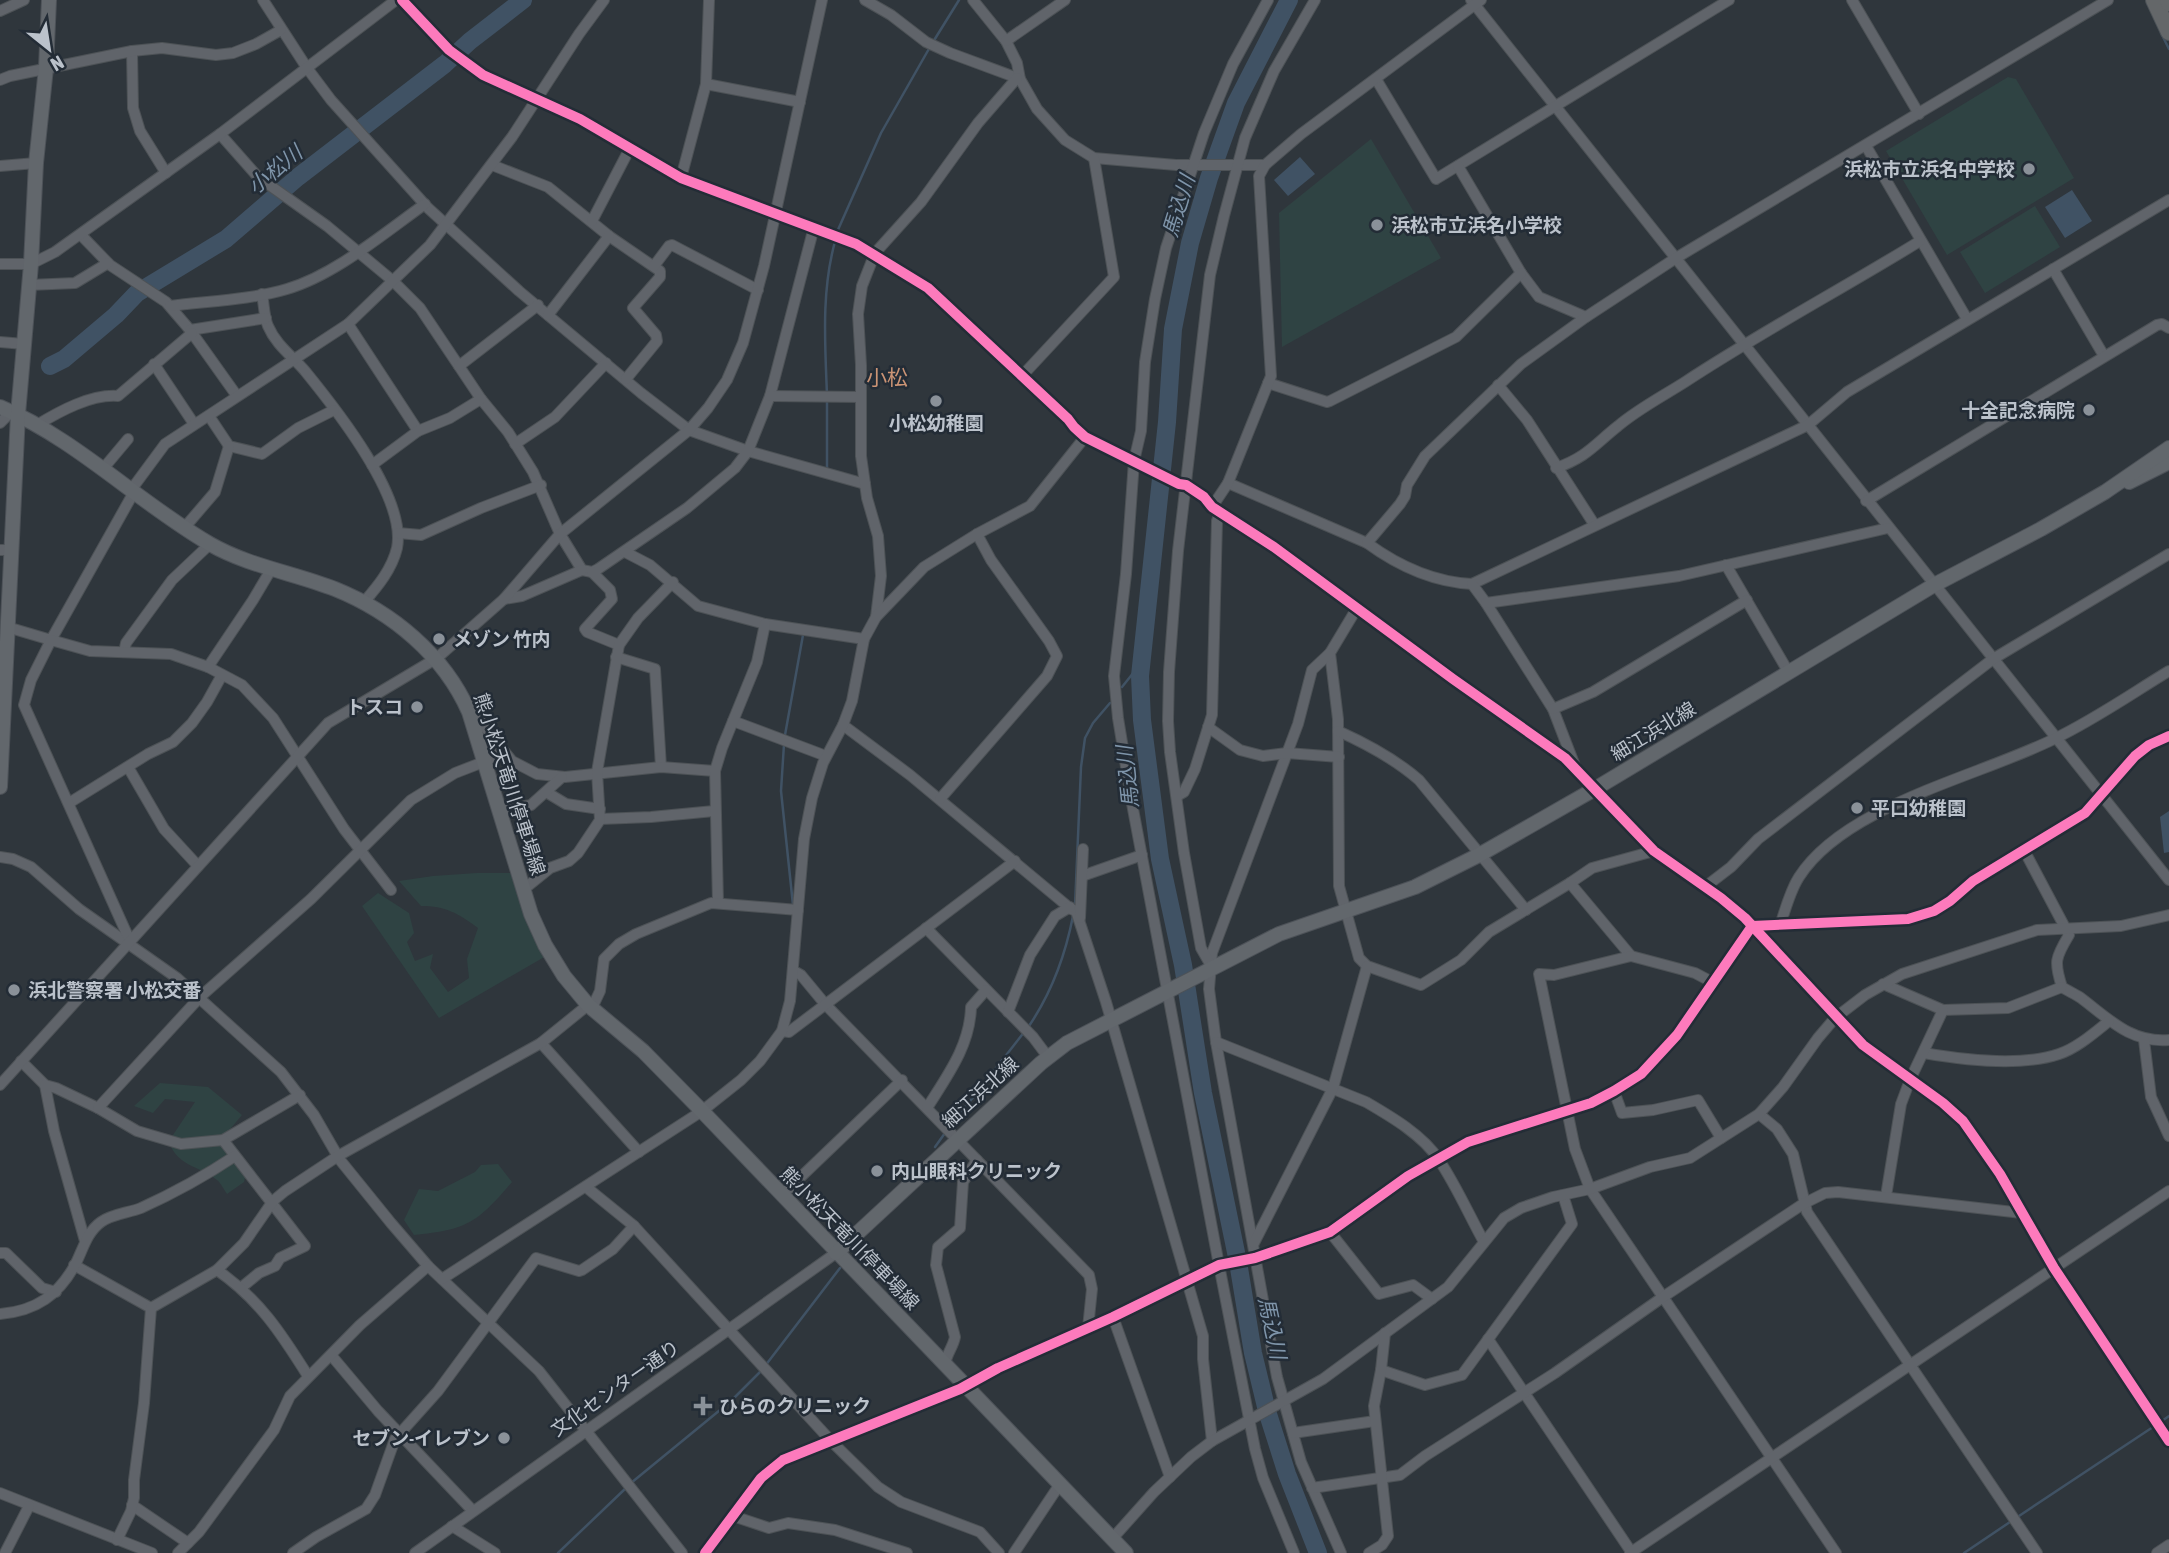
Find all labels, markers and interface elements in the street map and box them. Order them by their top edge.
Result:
north arrow [14,14,84,84]
text: N [47,51,68,76]
water label: 小松川 [242,139,308,198]
place label: 浜松市立浜名中学校 [1844,158,2015,180]
marker: 浜松市立浜名中学校 [2021,161,2037,177]
water label: 馬込川 [1157,170,1199,239]
place label: 浜松市立浜名小学校 [1391,214,1562,236]
marker: 浜松市立浜名小学校 [1369,217,1385,233]
district label: 小松 [866,365,908,389]
marker: 小松幼稚園 [928,393,944,409]
place label: 十全記念病院 [1961,399,2075,421]
marker: 十全記念病院 [2081,402,2097,418]
place label: 小松幼稚園 [888,412,984,434]
place label: メゾン 竹内 [453,628,551,650]
marker: メゾン 竹内 [431,631,447,647]
street label: 熊小松天竜川停車場線 [470,690,550,878]
place label: トスコ [346,696,403,718]
street label: 細江浜北線 [1607,697,1699,765]
marker: トスコ [409,699,425,715]
water label: 馬込川 [1112,743,1142,810]
place label: 平口幼稚園 [1871,797,1966,819]
marker: 平口幼稚園 [1849,800,1865,816]
place label: 浜北警察署 小松交番 [28,979,202,1001]
marker: 浜北警察署 小松交番 [6,982,22,998]
street label: 細江浜北線 [937,1052,1023,1132]
place label: 内山眼科クリニック [891,1160,1062,1182]
street label: 熊小松天竜川停車場線 [776,1162,924,1314]
marker: 内山眼科クリニック [869,1163,885,1179]
water label: 馬込川 [1255,1294,1292,1363]
street label: 文化センター通り [546,1335,684,1441]
place label: ひらのクリニック [719,1395,871,1417]
marker: ひらのクリニック [693,1396,713,1416]
place label: セブン-イレブン [352,1427,490,1449]
marker: セブン-イレブン [496,1430,512,1446]

